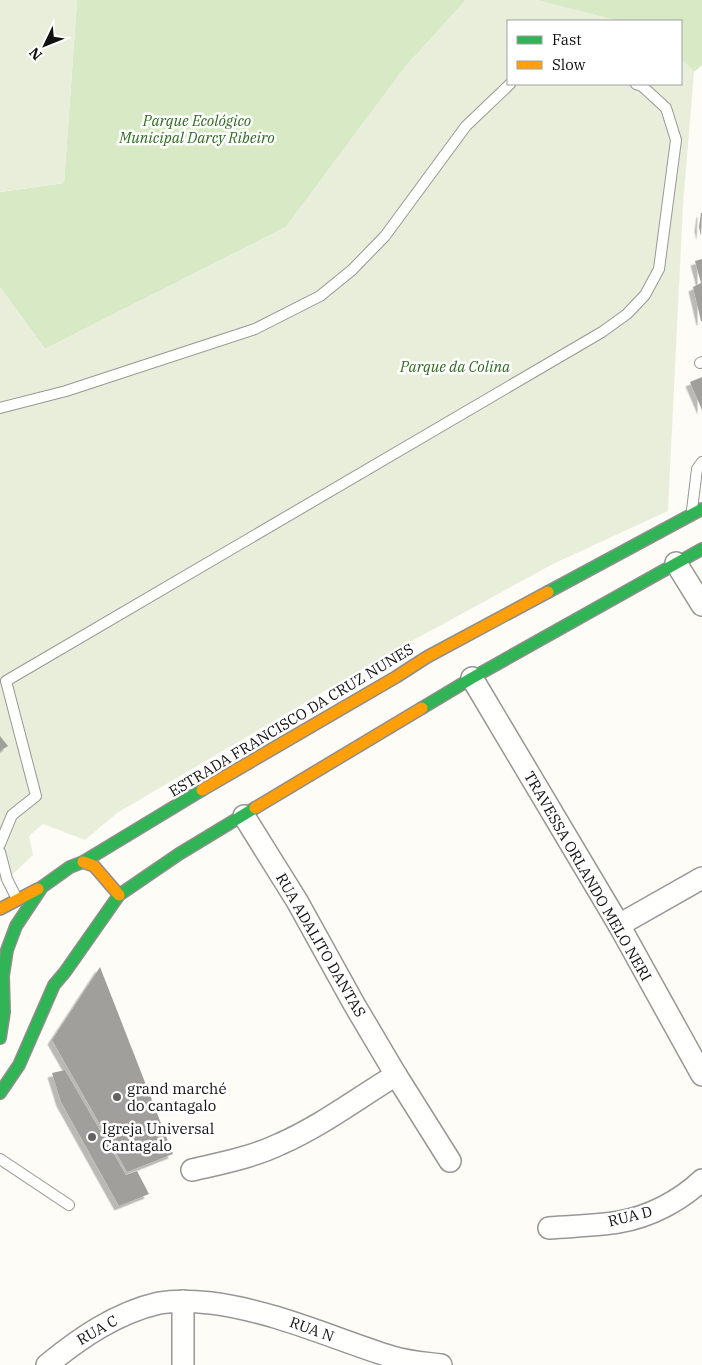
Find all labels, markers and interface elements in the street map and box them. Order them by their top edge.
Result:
north arrow [20,20,70,70]
legend [507,20,682,85]
text: Fast [552,30,582,49]
text: N [25,44,46,64]
text: Slow [552,55,586,74]
park label: Parque Ecológico Municipal Darcy Ribeiro [118,111,275,147]
park label: Parque da Colina [399,357,511,376]
street label: ESTRADA FRANCISCO DA CRUZ NUNES [165,639,417,801]
street label: TRAVESSA ORLANDO MELO NERI [520,768,656,984]
street label: RUA ADALITO DANTAS [272,870,370,1020]
place label: grand marché do cantagalo [127,1079,226,1115]
marker: grand marché do cantagalo [111,1091,123,1103]
place label: Igreja Universal Cantagalo [102,1119,214,1155]
marker: Igreja Universal Cantagalo [86,1131,98,1143]
street label: RUA D [606,1201,654,1231]
street label: RUA C [73,1311,121,1349]
street label: RUA N [287,1312,337,1346]

